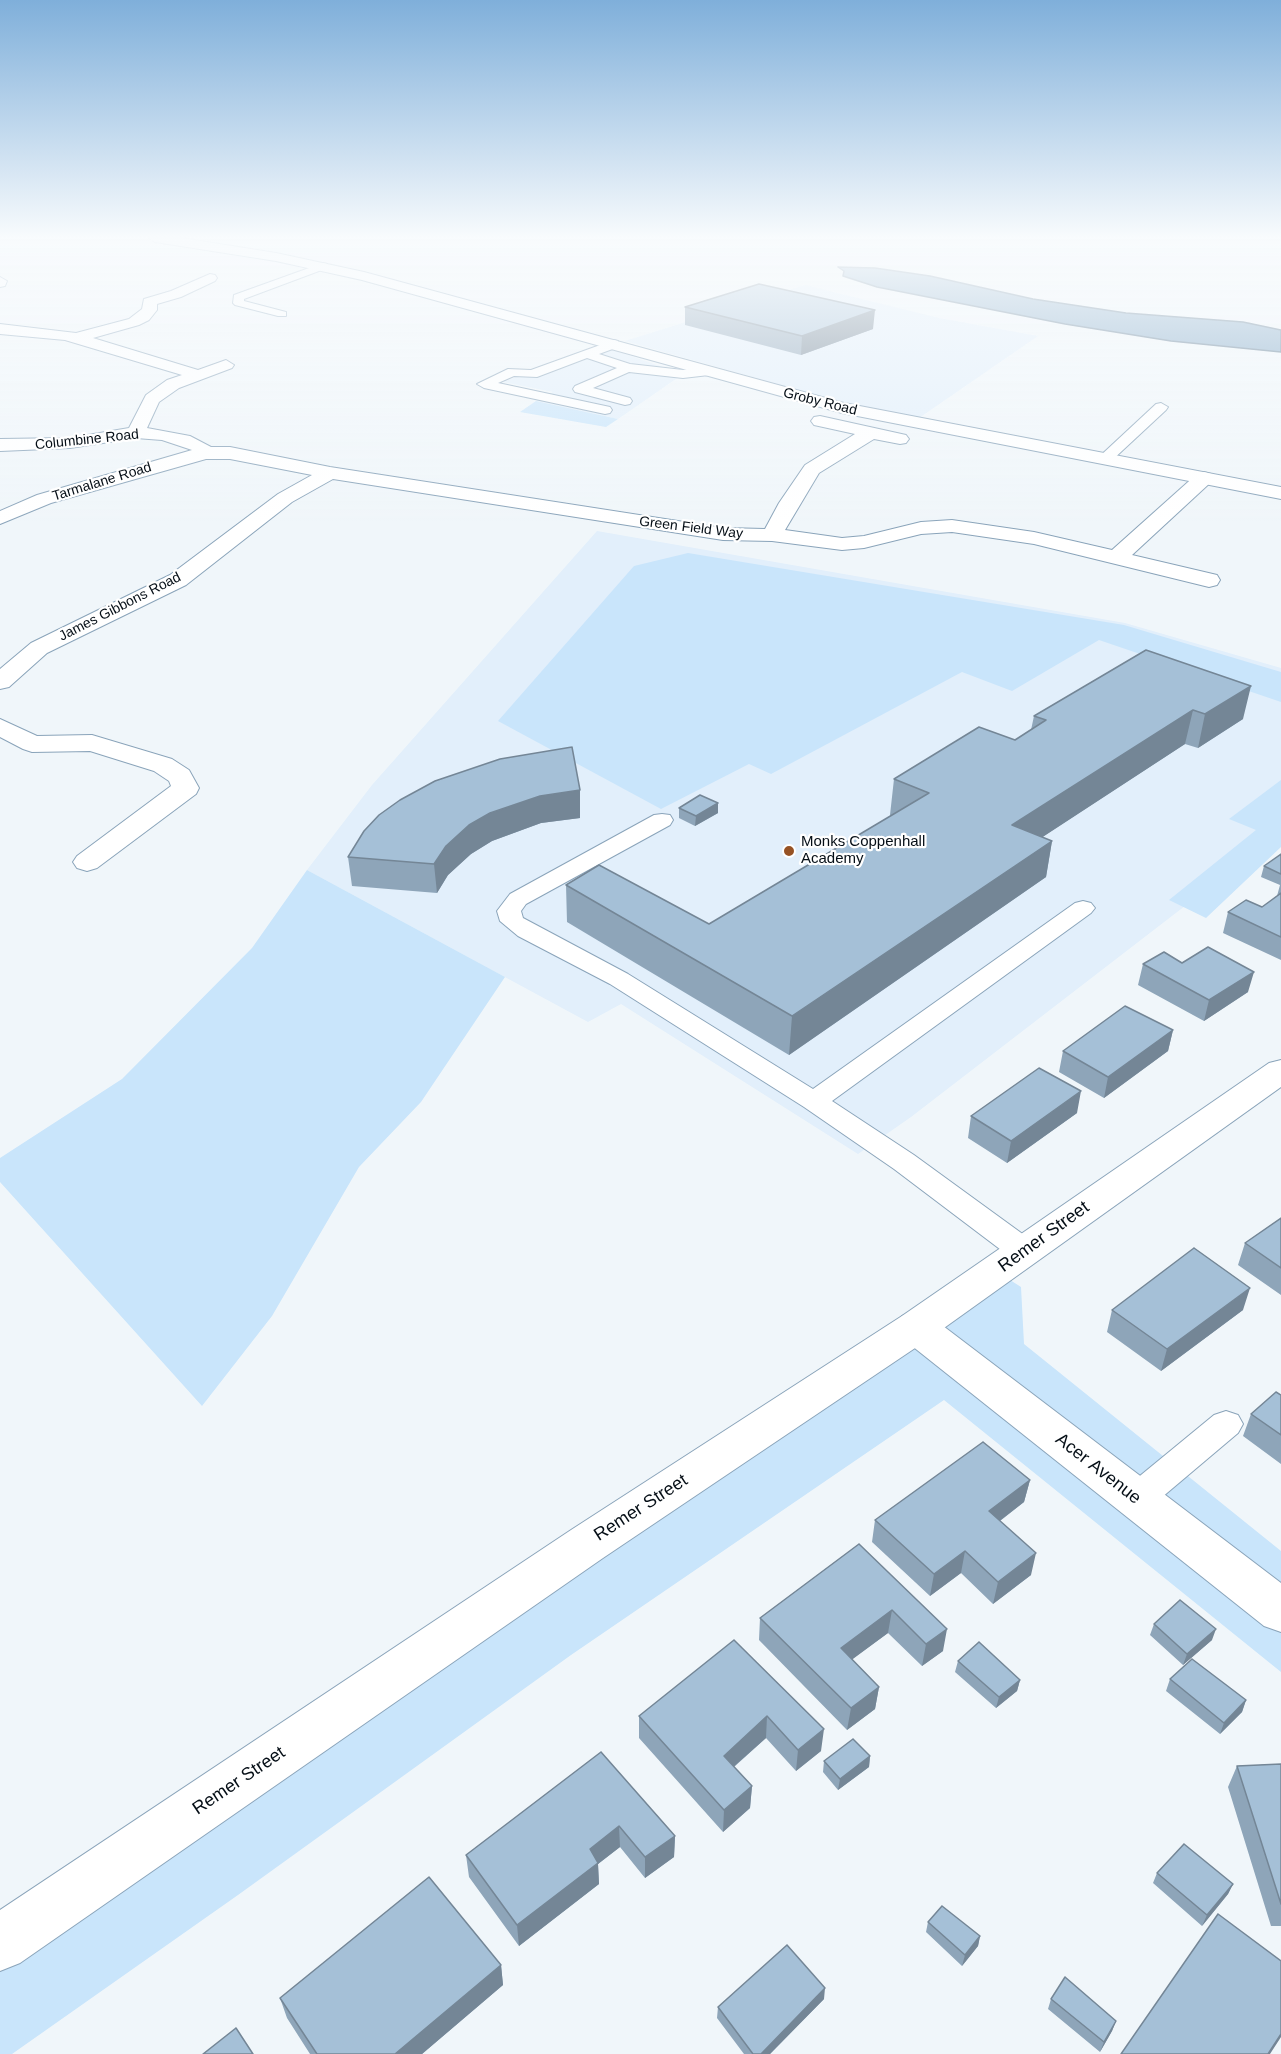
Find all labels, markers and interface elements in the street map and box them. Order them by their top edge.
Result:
street label: Groby Road [781,385,859,419]
street label: Columbine Road [34,426,140,454]
street label: Tarmalane Road [50,459,154,505]
street label: Green Field Way [638,513,744,543]
street label: James Gibbons Road [56,569,184,645]
place label: Monks Coppenhall Academy [801,833,925,868]
marker: Monks Coppenhall Academy [782,844,796,858]
street label: Remer Street [994,1197,1094,1277]
street label: Acer Avenue [1051,1429,1145,1509]
street label: Remer Street [590,1470,692,1546]
street label: Remer Street [189,1742,289,1820]

